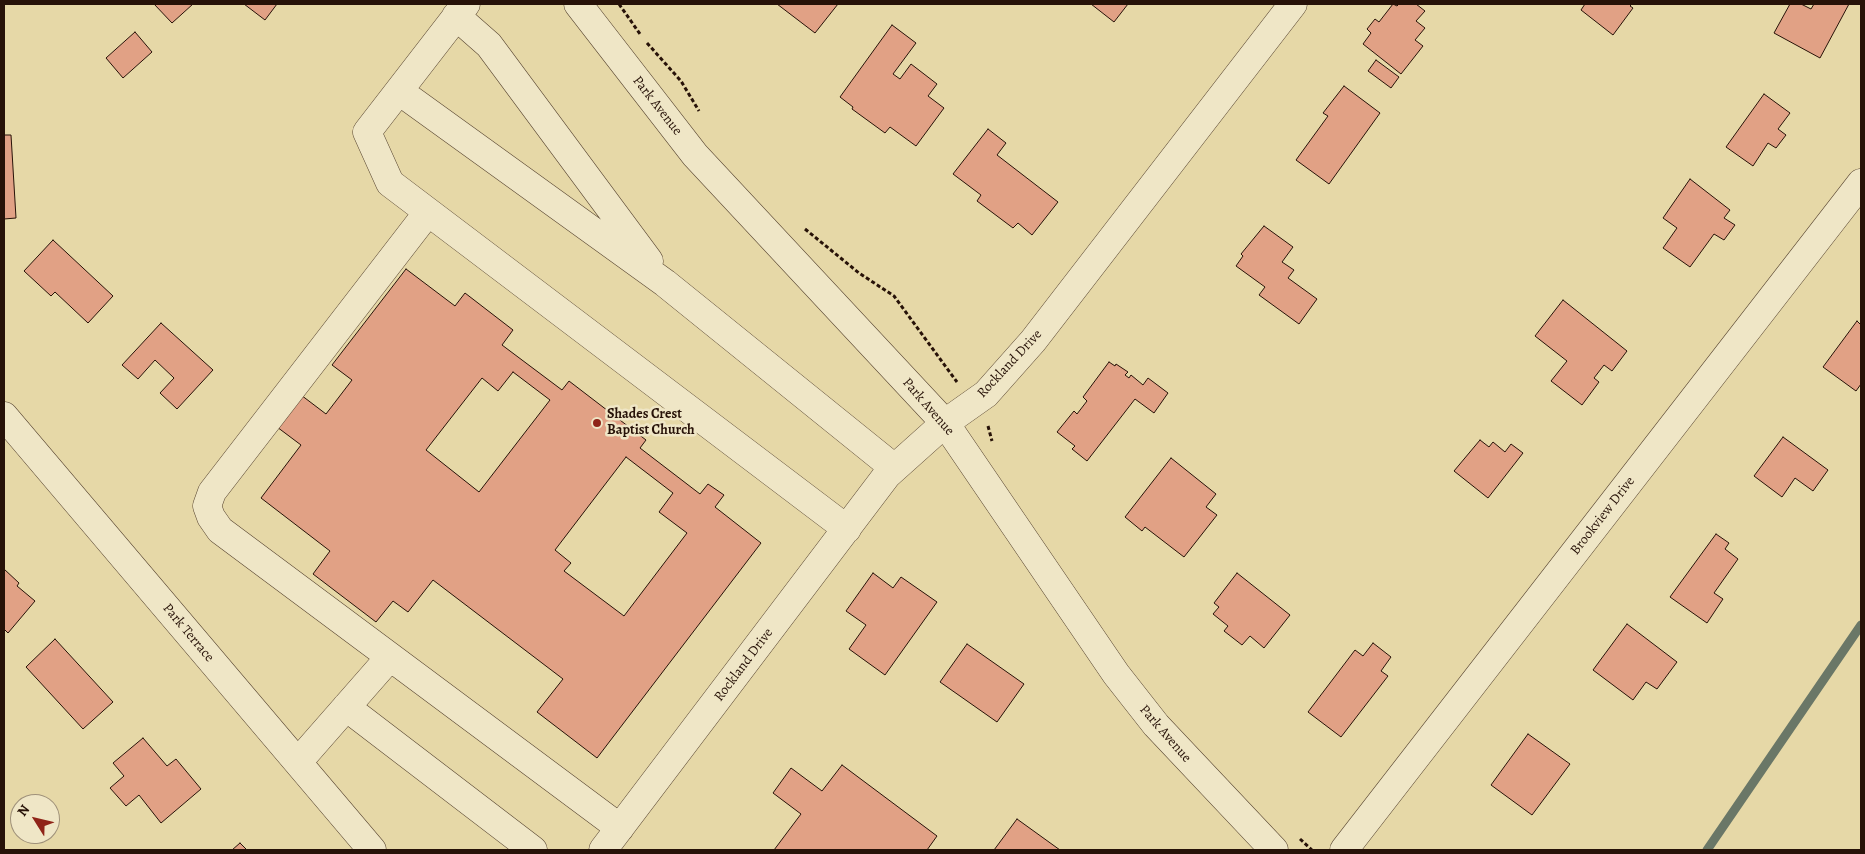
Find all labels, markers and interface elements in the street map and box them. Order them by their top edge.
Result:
street label: Park Avenue [629,73,685,139]
street label: Rockland Drive [974,326,1046,402]
street label: Park Avenue [898,375,958,439]
place label: Shades Crest Baptist Church [607,407,695,440]
marker: Shades Crest Baptist Church [591,417,603,429]
street label: Brookview Drive [1567,473,1639,559]
street label: Park Terrace [159,600,217,666]
street label: Rockland Drive [711,625,777,705]
street label: Park Avenue [1135,702,1195,766]
north arrow [10,794,60,844]
text: N [13,801,34,820]

